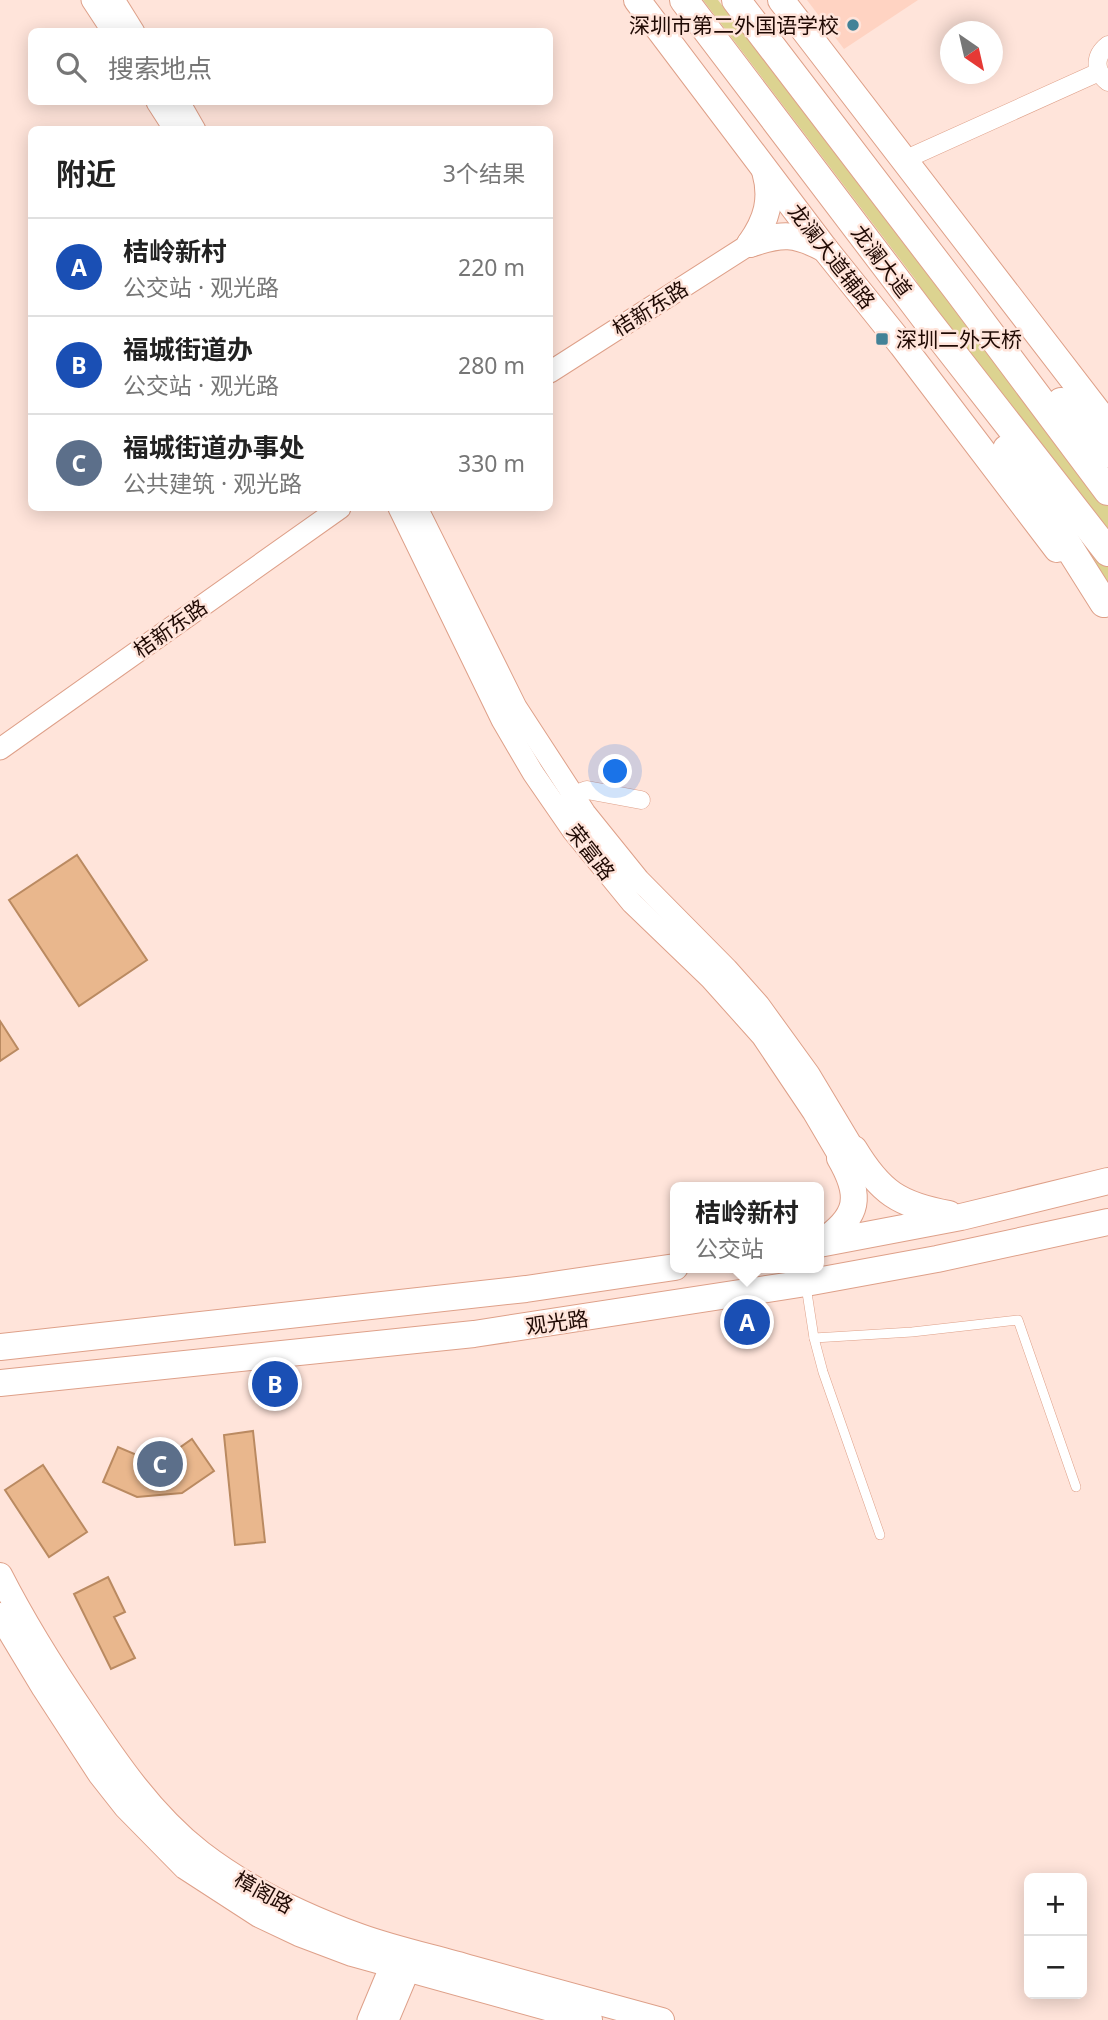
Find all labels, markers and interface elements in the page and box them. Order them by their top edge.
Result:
place label: 深圳市第二外国语学校 [629,11,839,39]
marker: 深圳市第二外国语学校 [845,17,861,33]
north arrow [940,21,1003,84]
search box [28,28,553,105]
icon: search [52,48,90,86]
text: 搜索地点 [108,50,212,86]
text: 附近 [56,153,116,194]
text: 3个结果 [443,157,525,189]
street label: 龙澜大道辅路 [783,199,881,313]
street label: 龙澜大道 [847,220,917,302]
text: 桔岭新村 [123,233,227,269]
text: A [71,251,87,283]
text: 220 m [458,251,525,283]
text: 公交站 · 观光路 [123,271,279,303]
street label: 桔新东路 [607,274,693,342]
place label: 深圳二外天桥 [896,325,1022,353]
text: 福城街道办 [123,331,253,367]
marker: 深圳二外天桥 [874,331,890,347]
text: B [71,349,87,381]
text: 280 m [458,349,525,381]
text: 公交站 · 观光路 [123,369,279,401]
text: 福城街道办事处 [123,429,305,465]
text: C [72,447,86,479]
text: 330 m [458,447,525,479]
text: 公共建筑 · 观光路 [123,467,302,499]
street label: 桔新东路 [128,592,212,664]
your location [598,754,632,788]
street label: 荣富路 [561,819,621,885]
popup [670,1182,824,1273]
text: 桔岭新村 [695,1194,799,1230]
text: 公交站 [695,1232,764,1264]
pin: A [724,1296,770,1348]
street label: 观光路 [524,1304,590,1340]
pin: B [252,1358,298,1410]
pin: C [137,1438,183,1490]
street label: 樟阁路 [230,1864,298,1920]
map controls [1024,1873,1087,1999]
button: + [1024,1873,1087,1936]
button: − [1024,1936,1087,1999]

